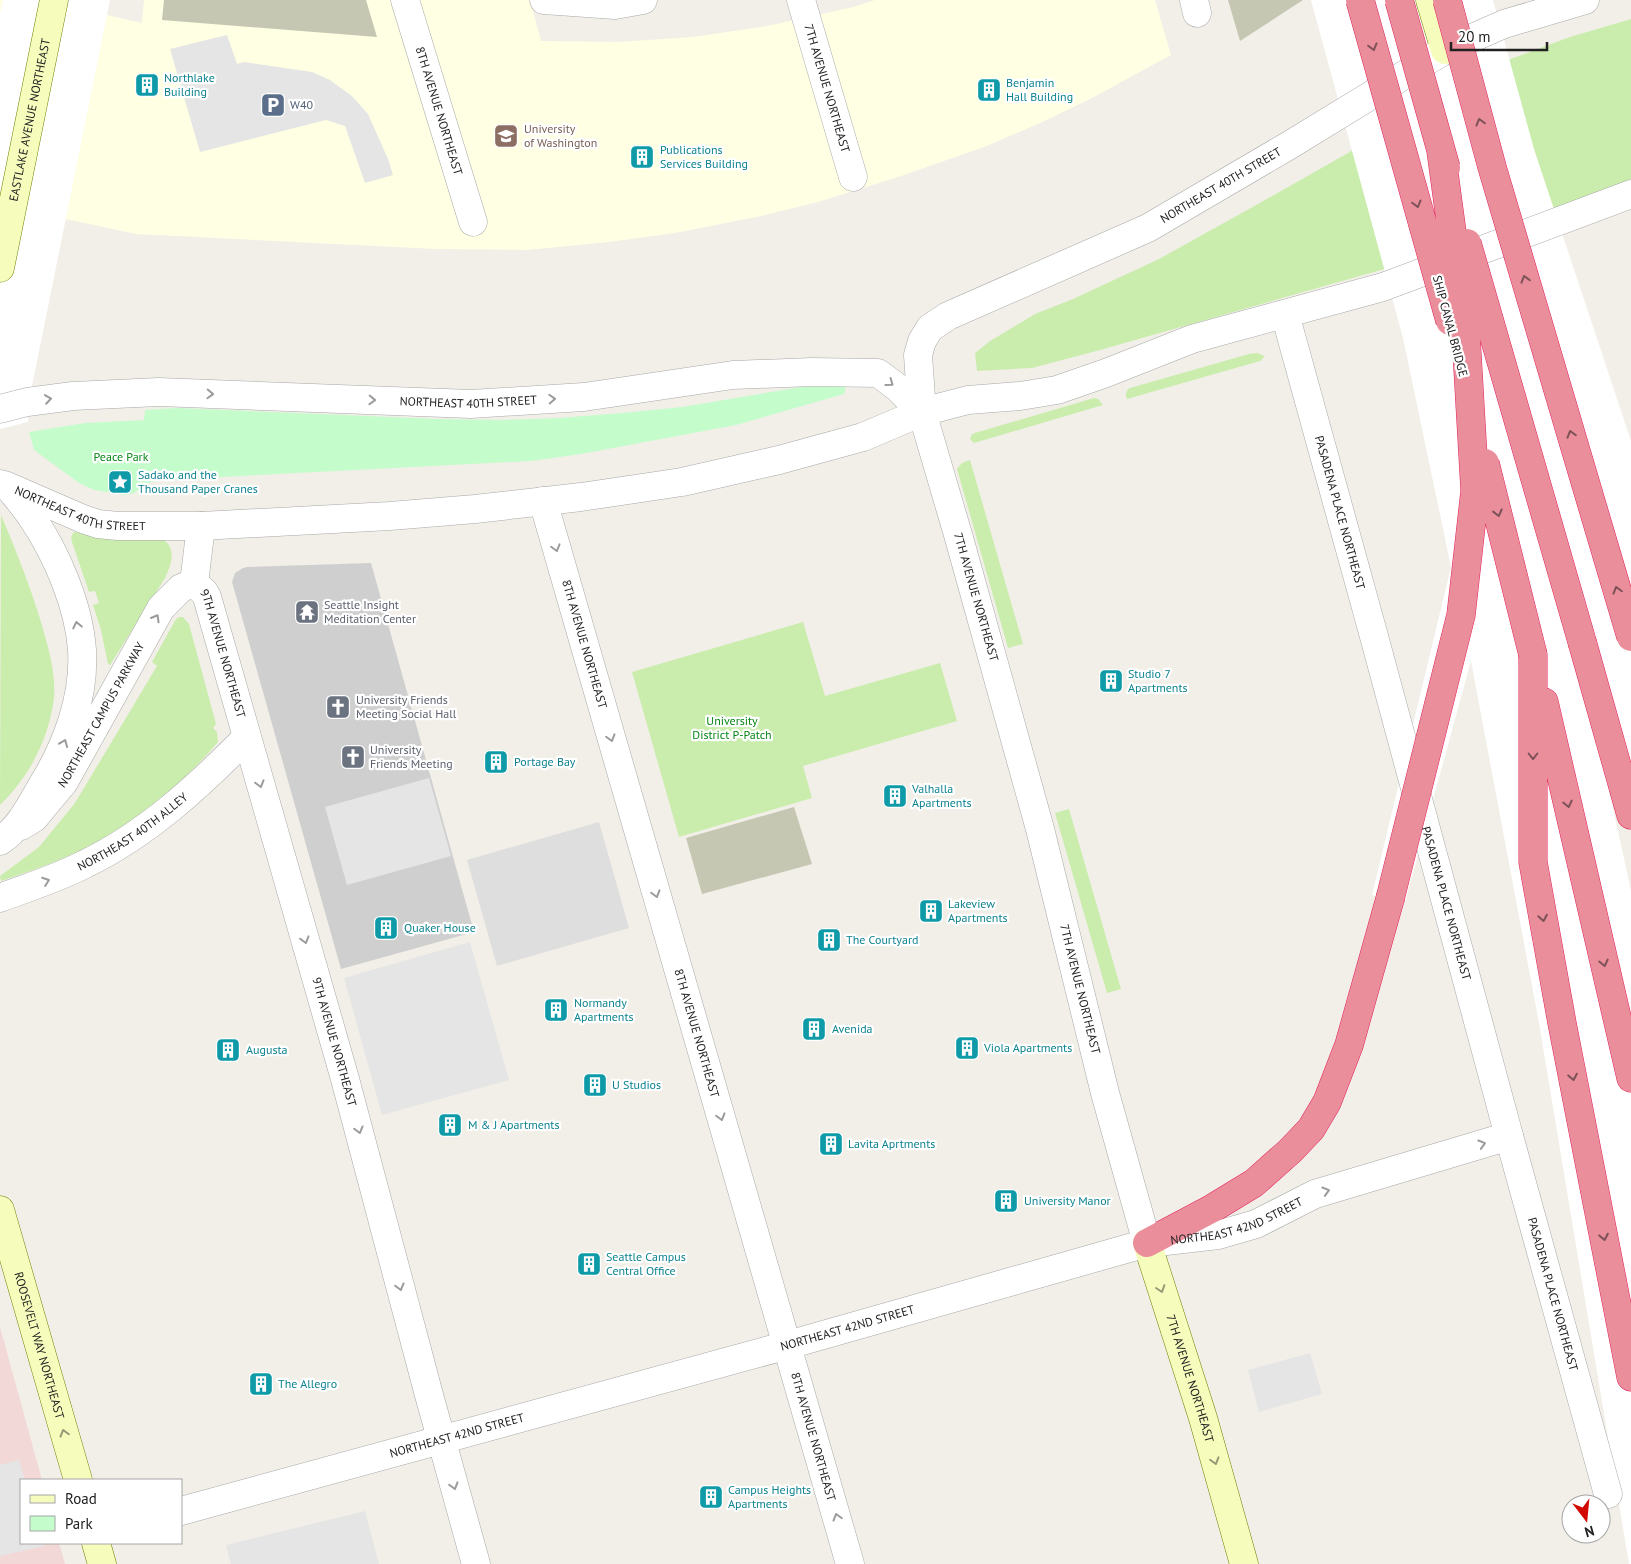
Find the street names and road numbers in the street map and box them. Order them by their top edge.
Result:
street label: 7TH AVENUE NORTHEAST [801,22,854,155]
street label: EASTLAKE AVENUE NORTHEAST [6,37,53,203]
street label: 8TH AVENUE NORTHEAST [413,45,466,177]
street label: NORTHEAST 40TH STREET [1157,144,1284,226]
street label: SHIP CANAL BRIDGE [1430,274,1471,378]
street label: NORTHEAST 40TH STREET [399,392,538,411]
street label: PASADENA PLACE NORTHEAST [1312,434,1369,591]
street label: NORTHEAST 40TH STREET [12,482,146,533]
street label: 7TH AVENUE NORTHEAST [951,531,1002,663]
street label: 8TH AVENUE NORTHEAST [559,578,611,710]
street label: 9TH AVENUE NORTHEAST [197,586,249,720]
street label: NORTHEAST CAMPUS PARKWAY [55,639,148,790]
street label: NORTHEAST 40TH ALLEY [75,789,191,874]
street label: PASADENA PLACE NORTHEAST [1419,825,1475,982]
street label: 7TH AVENUE NORTHEAST [1057,922,1104,1056]
street label: 8TH AVENUE NORTHEAST [671,967,723,1100]
street label: 9TH AVENUE NORTHEAST [309,976,360,1108]
street label: NORTHEAST 42ND STREET [1170,1193,1305,1247]
street label: PASADENA PLACE NORTHEAST [1525,1215,1582,1373]
street label: ROOSEVELT WAY NORTHEAST [11,1270,68,1421]
street label: NORTHEAST 42ND STREET [779,1301,916,1354]
street label: 7TH AVENUE NORTHEAST [1163,1312,1218,1444]
street label: 8TH AVENUE NORTHEAST [788,1370,840,1503]
street label: NORTHEAST 42ND STREET [388,1409,526,1461]

